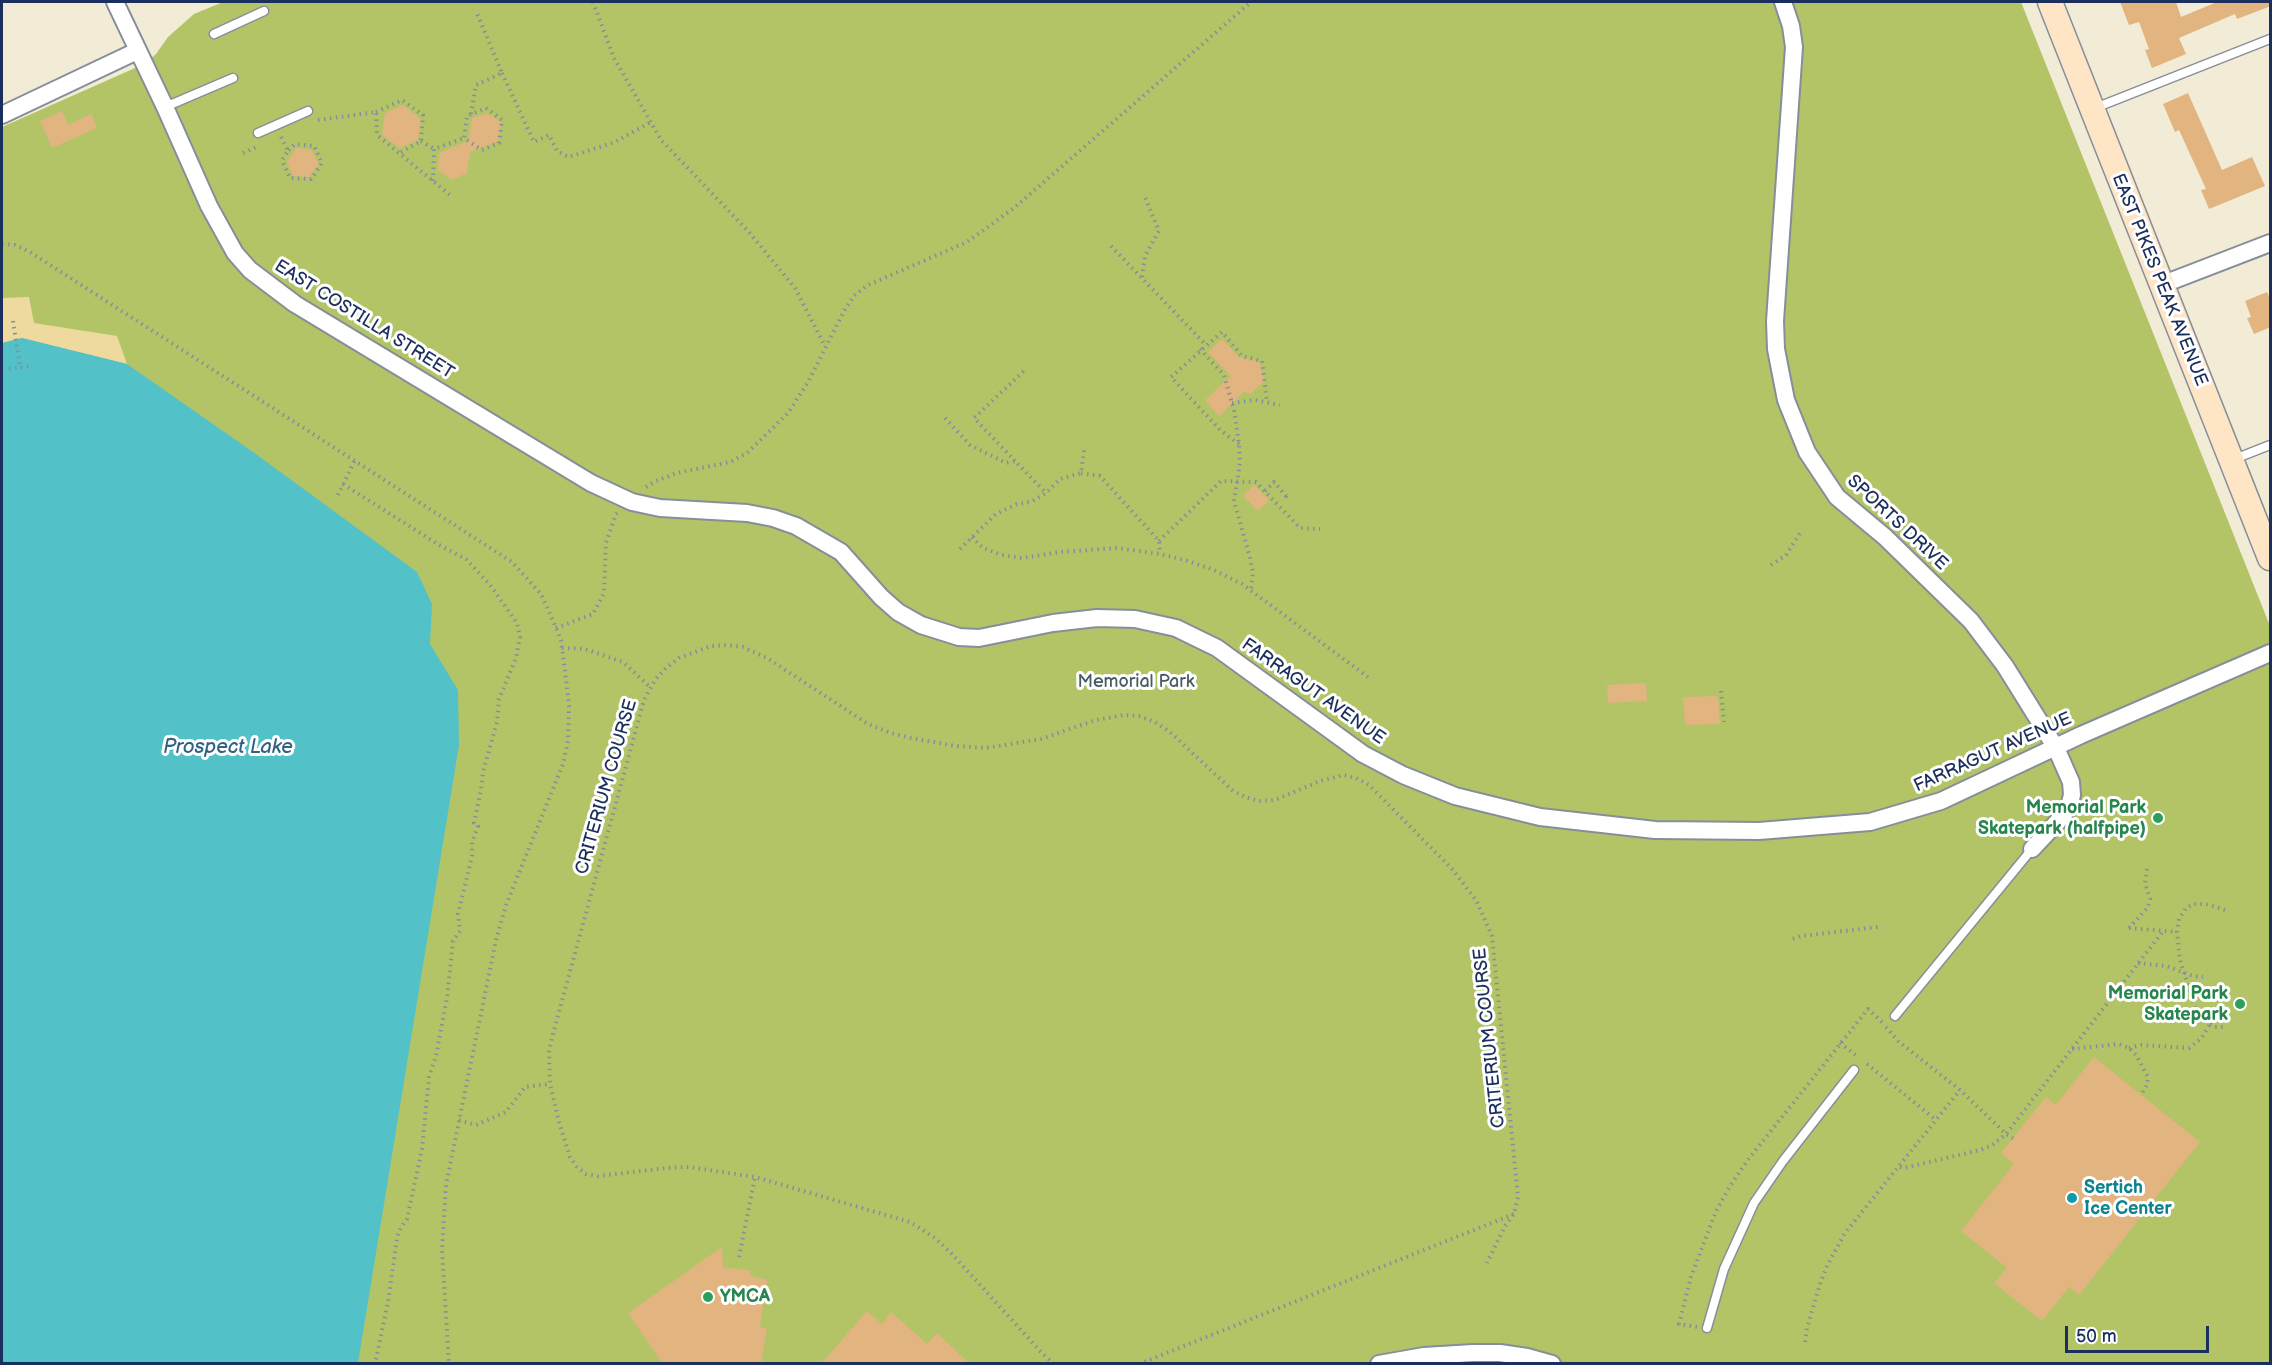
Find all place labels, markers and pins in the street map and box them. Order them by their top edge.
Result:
place label: Memorial Park Skatepark (halfpipe) [1978,797,2146,840]
marker: Memorial Park Skatepark (halfpipe) [2151,811,2165,825]
place label: Memorial Park Skatepark [2108,983,2228,1026]
marker: Memorial Park Skatepark [2233,997,2247,1011]
place label: Sertich Ice Center [2084,1177,2172,1220]
marker: Sertich Ice Center [2065,1191,2079,1205]
place label: YMCA [720,1286,770,1308]
marker: YMCA [701,1290,715,1304]

